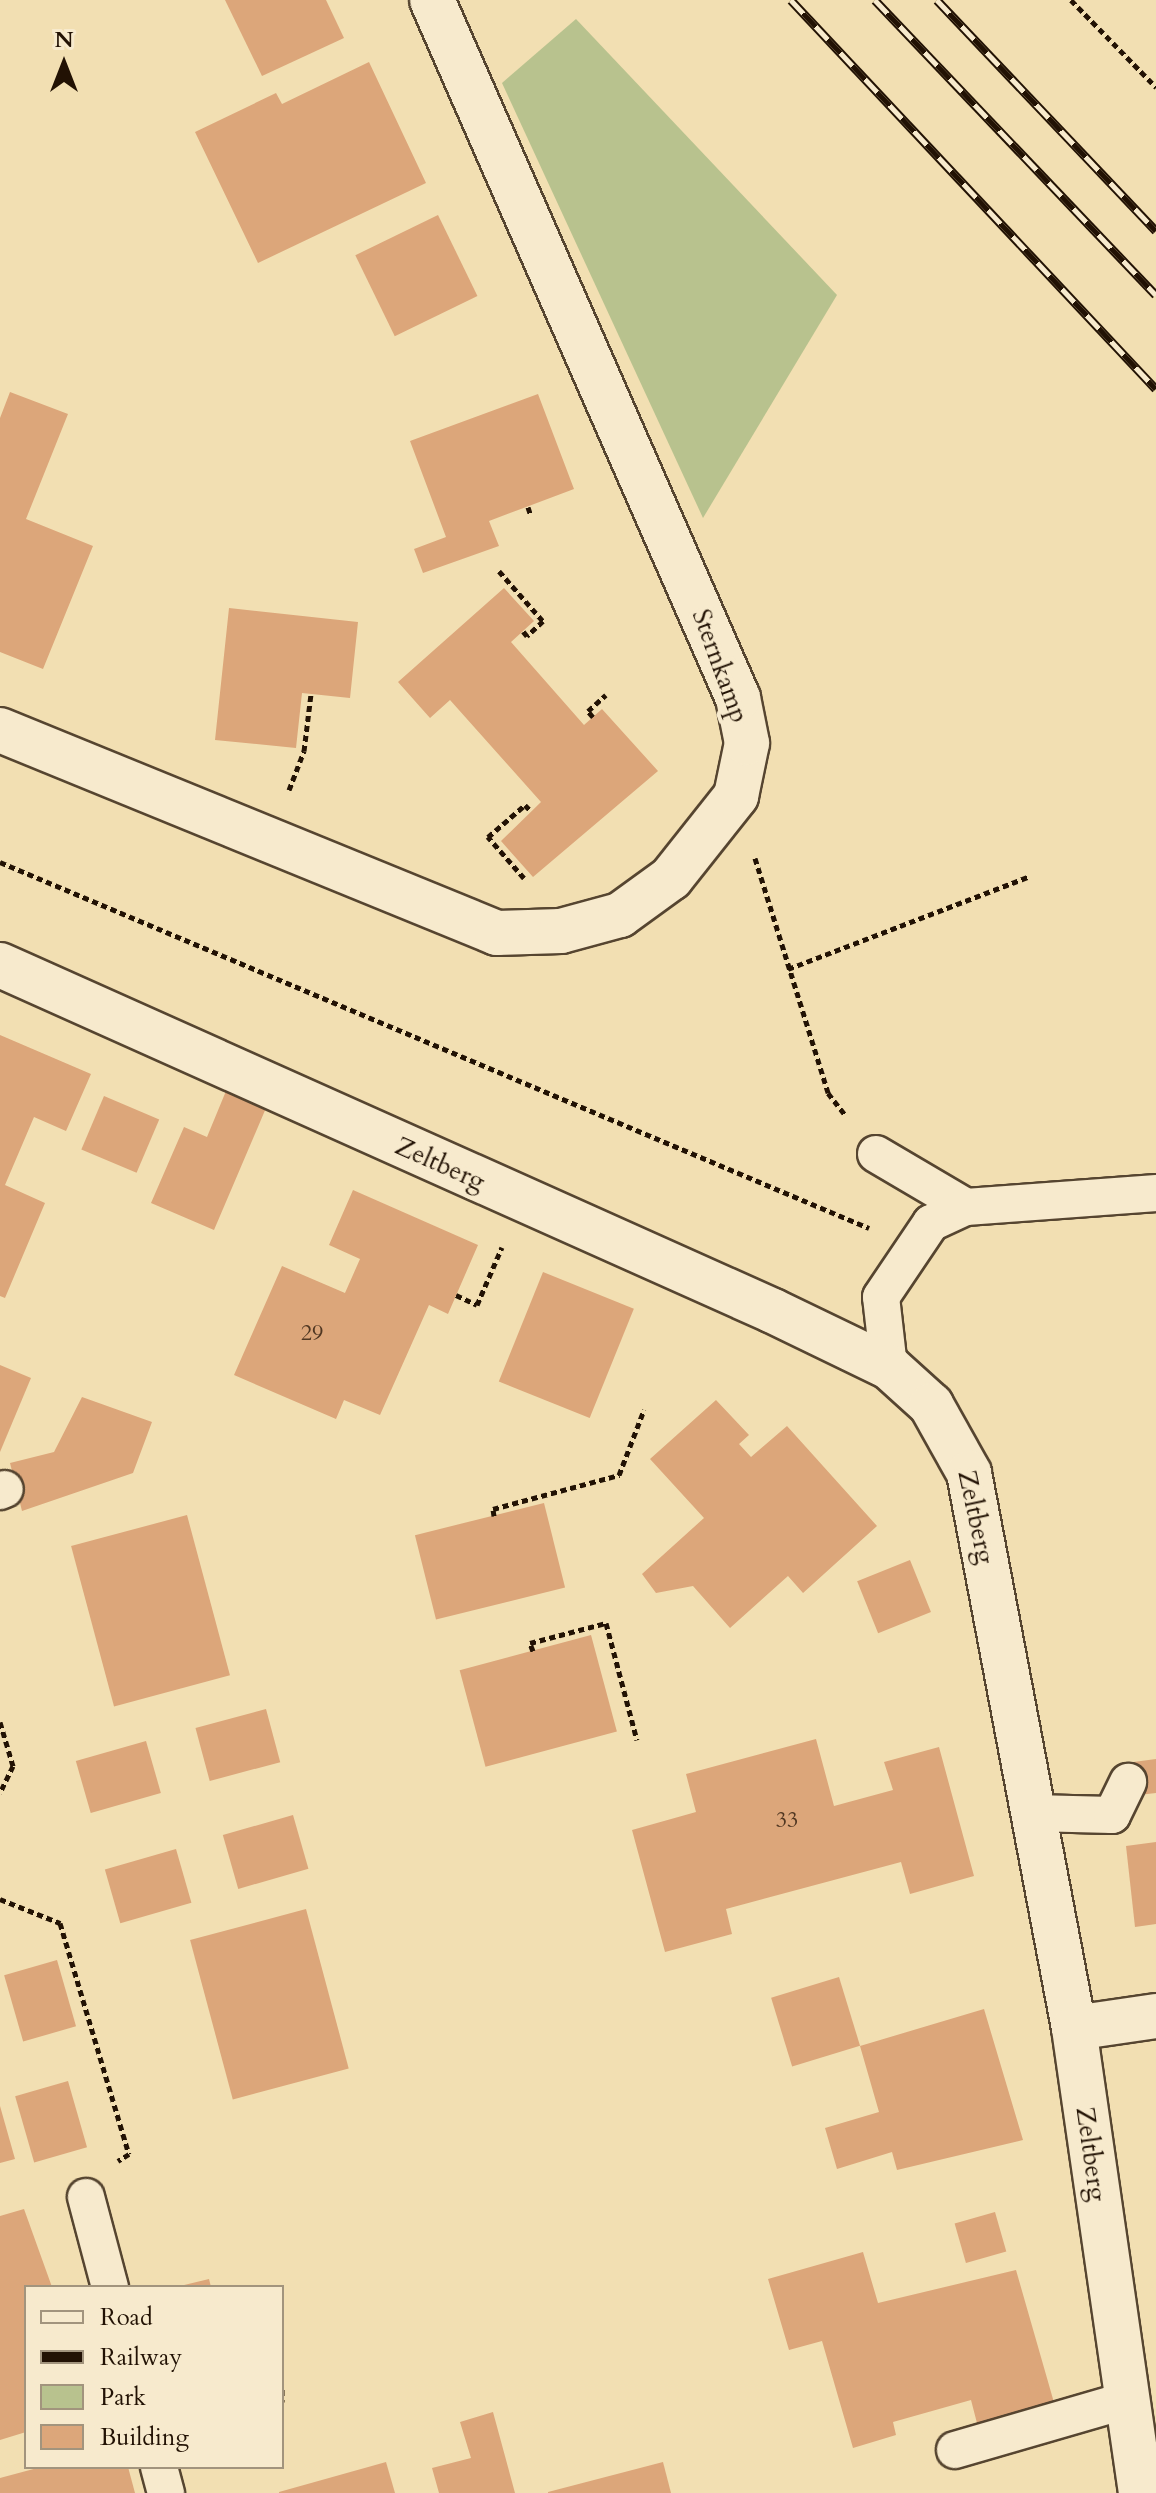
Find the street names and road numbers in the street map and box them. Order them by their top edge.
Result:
street label: Sternkamp [685,605,755,727]
street label: Zeltberg [390,1130,490,1198]
street label: Zeltberg [951,1467,1001,1567]
street label: Zeltberg [1069,2105,1113,2203]

